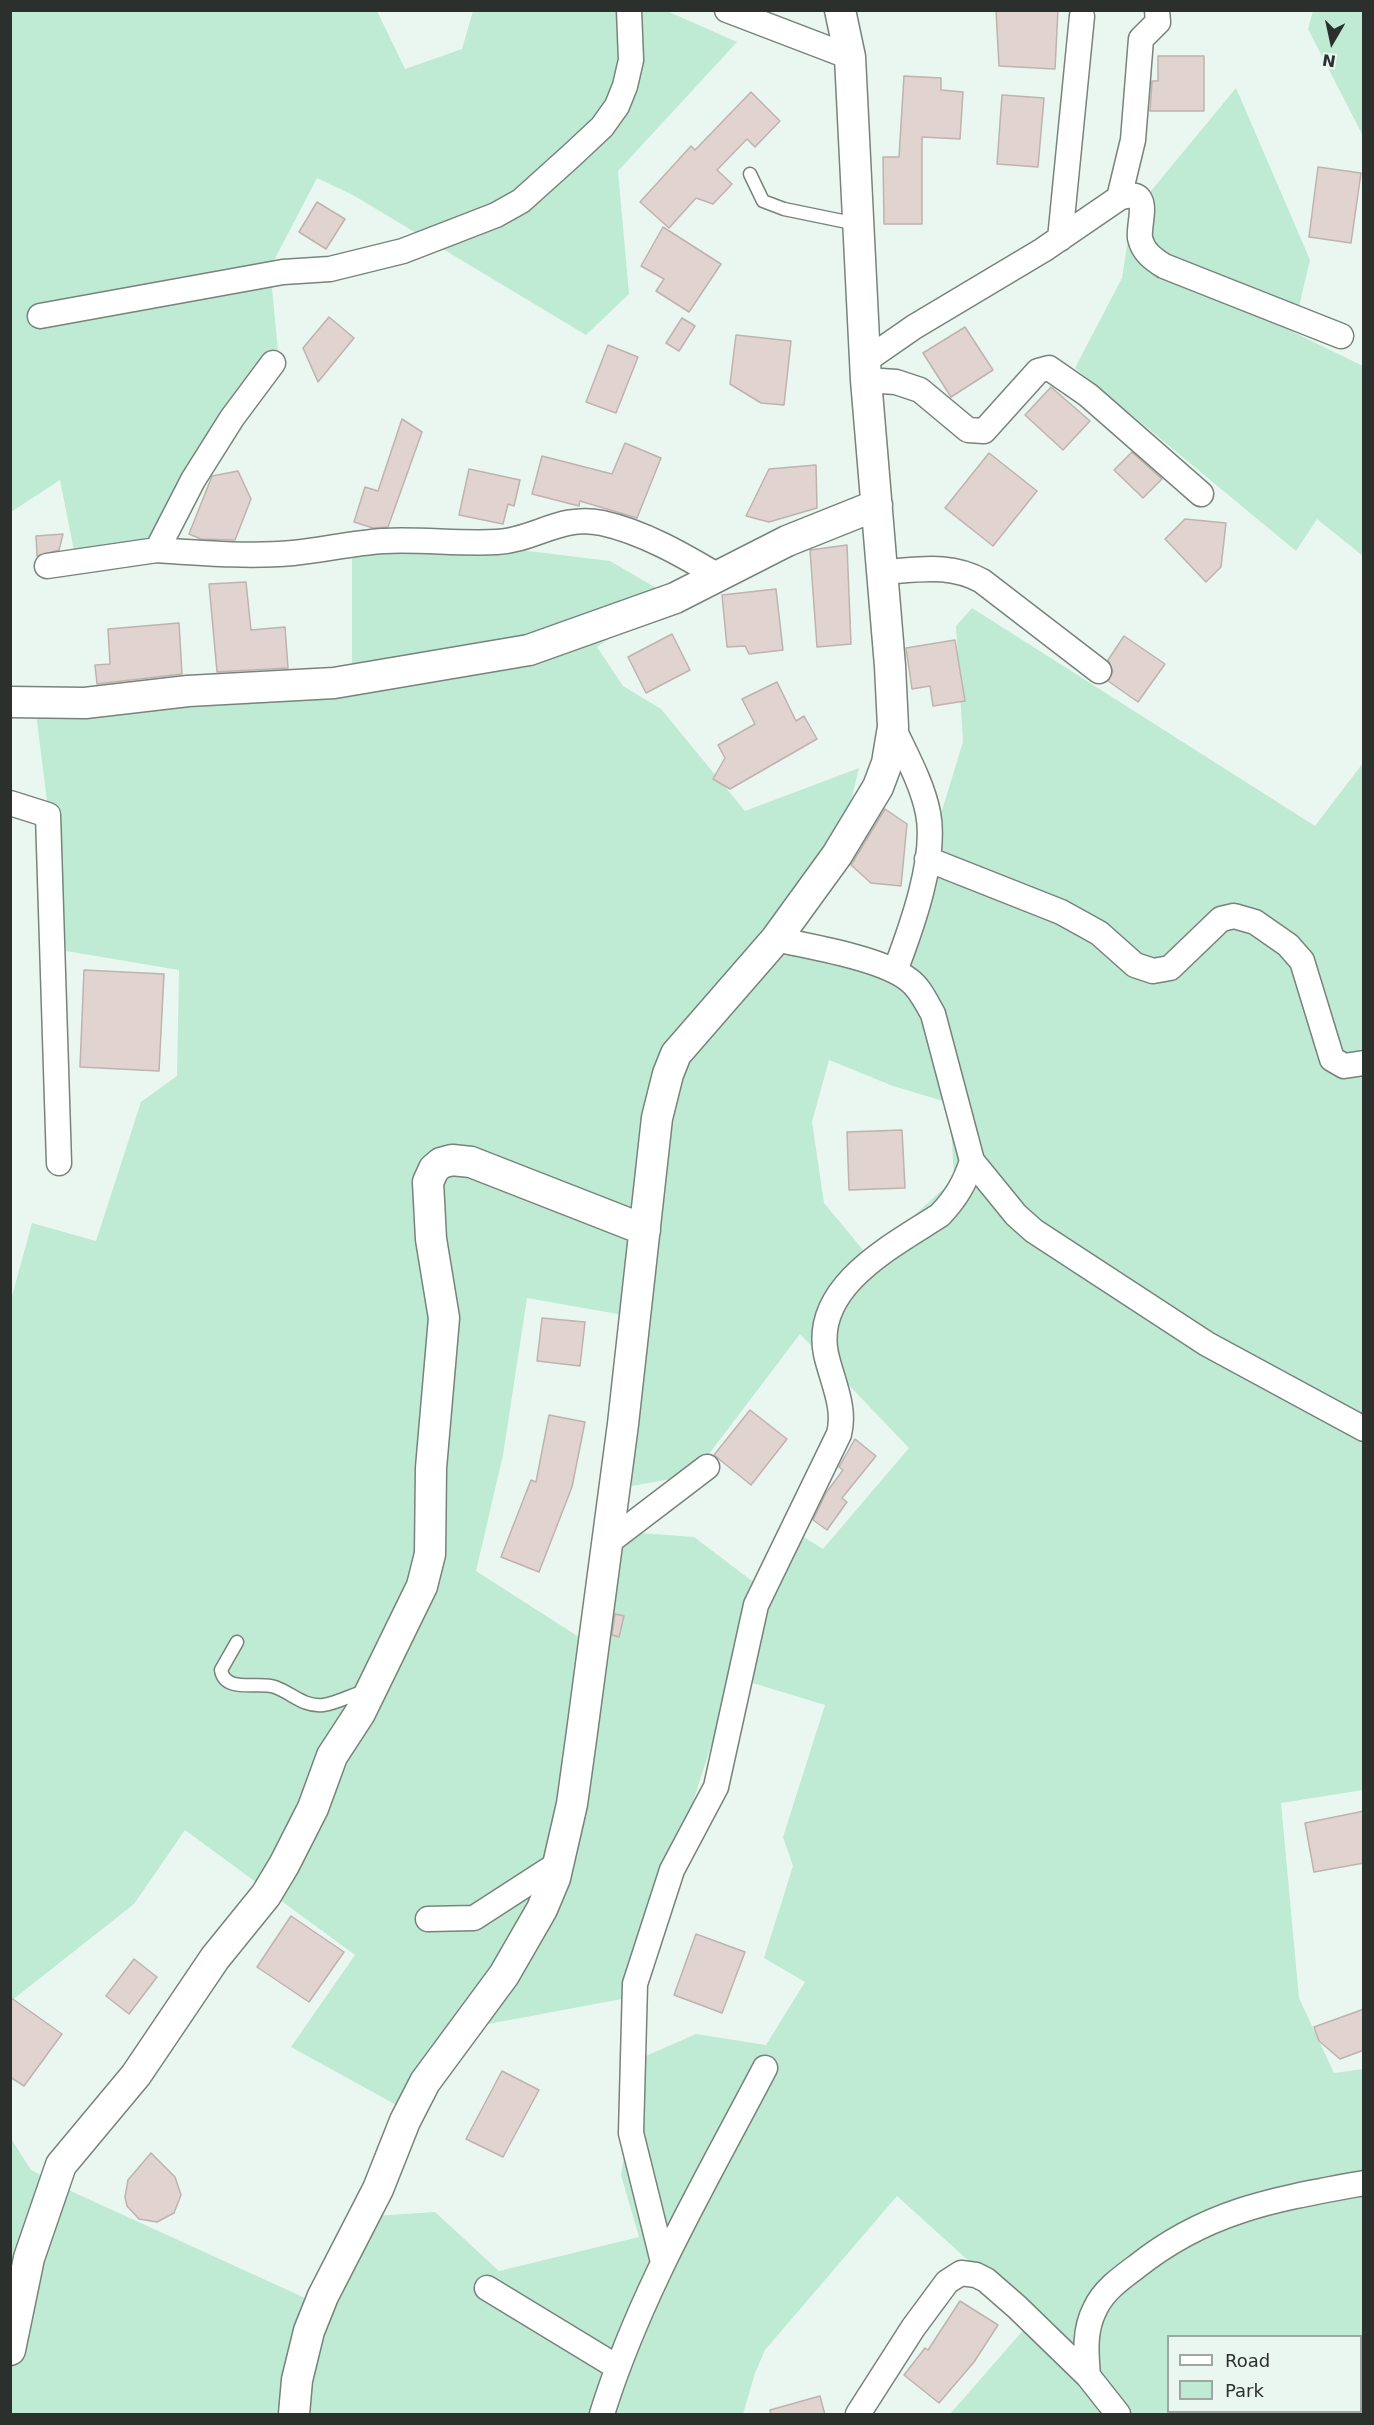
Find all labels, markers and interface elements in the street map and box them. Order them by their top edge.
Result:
north arrow [1302,12,1362,72]
text: N [1321,50,1337,71]
legend [1167,2335,1362,2413]
text: Road [1225,2350,1270,2371]
text: Park [1225,2380,1264,2401]

